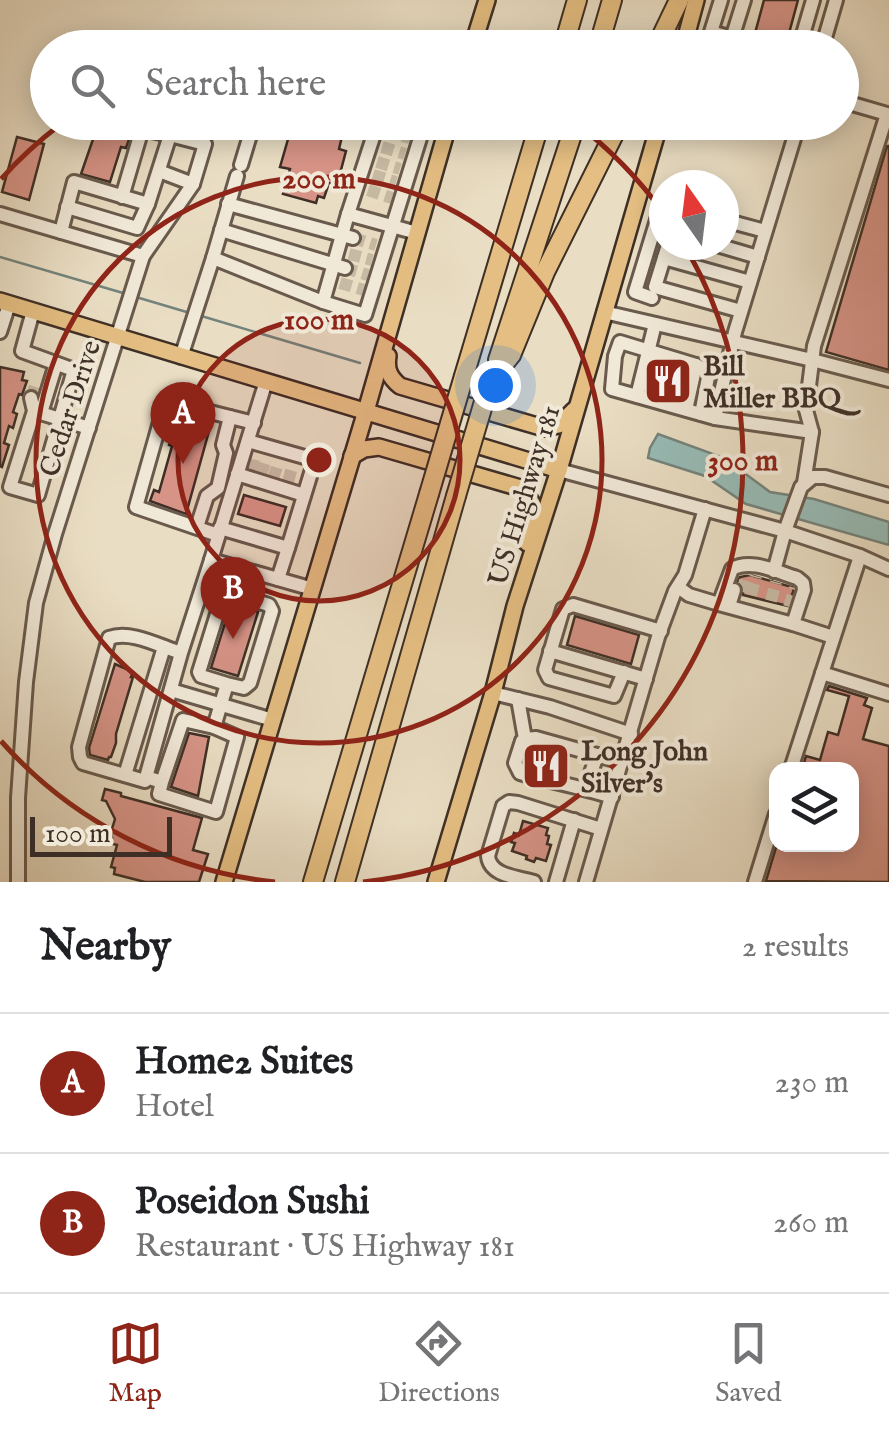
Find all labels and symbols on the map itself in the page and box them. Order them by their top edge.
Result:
text: 200 m [282,161,356,199]
north arrow [649,170,739,260]
text: 100 m [284,302,354,340]
street label: Cedar Drive [33,336,110,481]
place label: Bill Miller BBQ [703,350,861,417]
restaurant icon: Bill Miller BBQ [642,355,694,407]
your location [470,360,521,411]
pin: A [150,382,216,464]
street label: US Highway 181 [481,401,569,590]
centre of rings [301,442,337,478]
text: 300 m [708,443,778,481]
pin: B [200,556,266,639]
place label: Long John Silver's [581,735,708,802]
restaurant icon: Long John Silver's [520,740,572,792]
scale bar [30,812,172,856]

